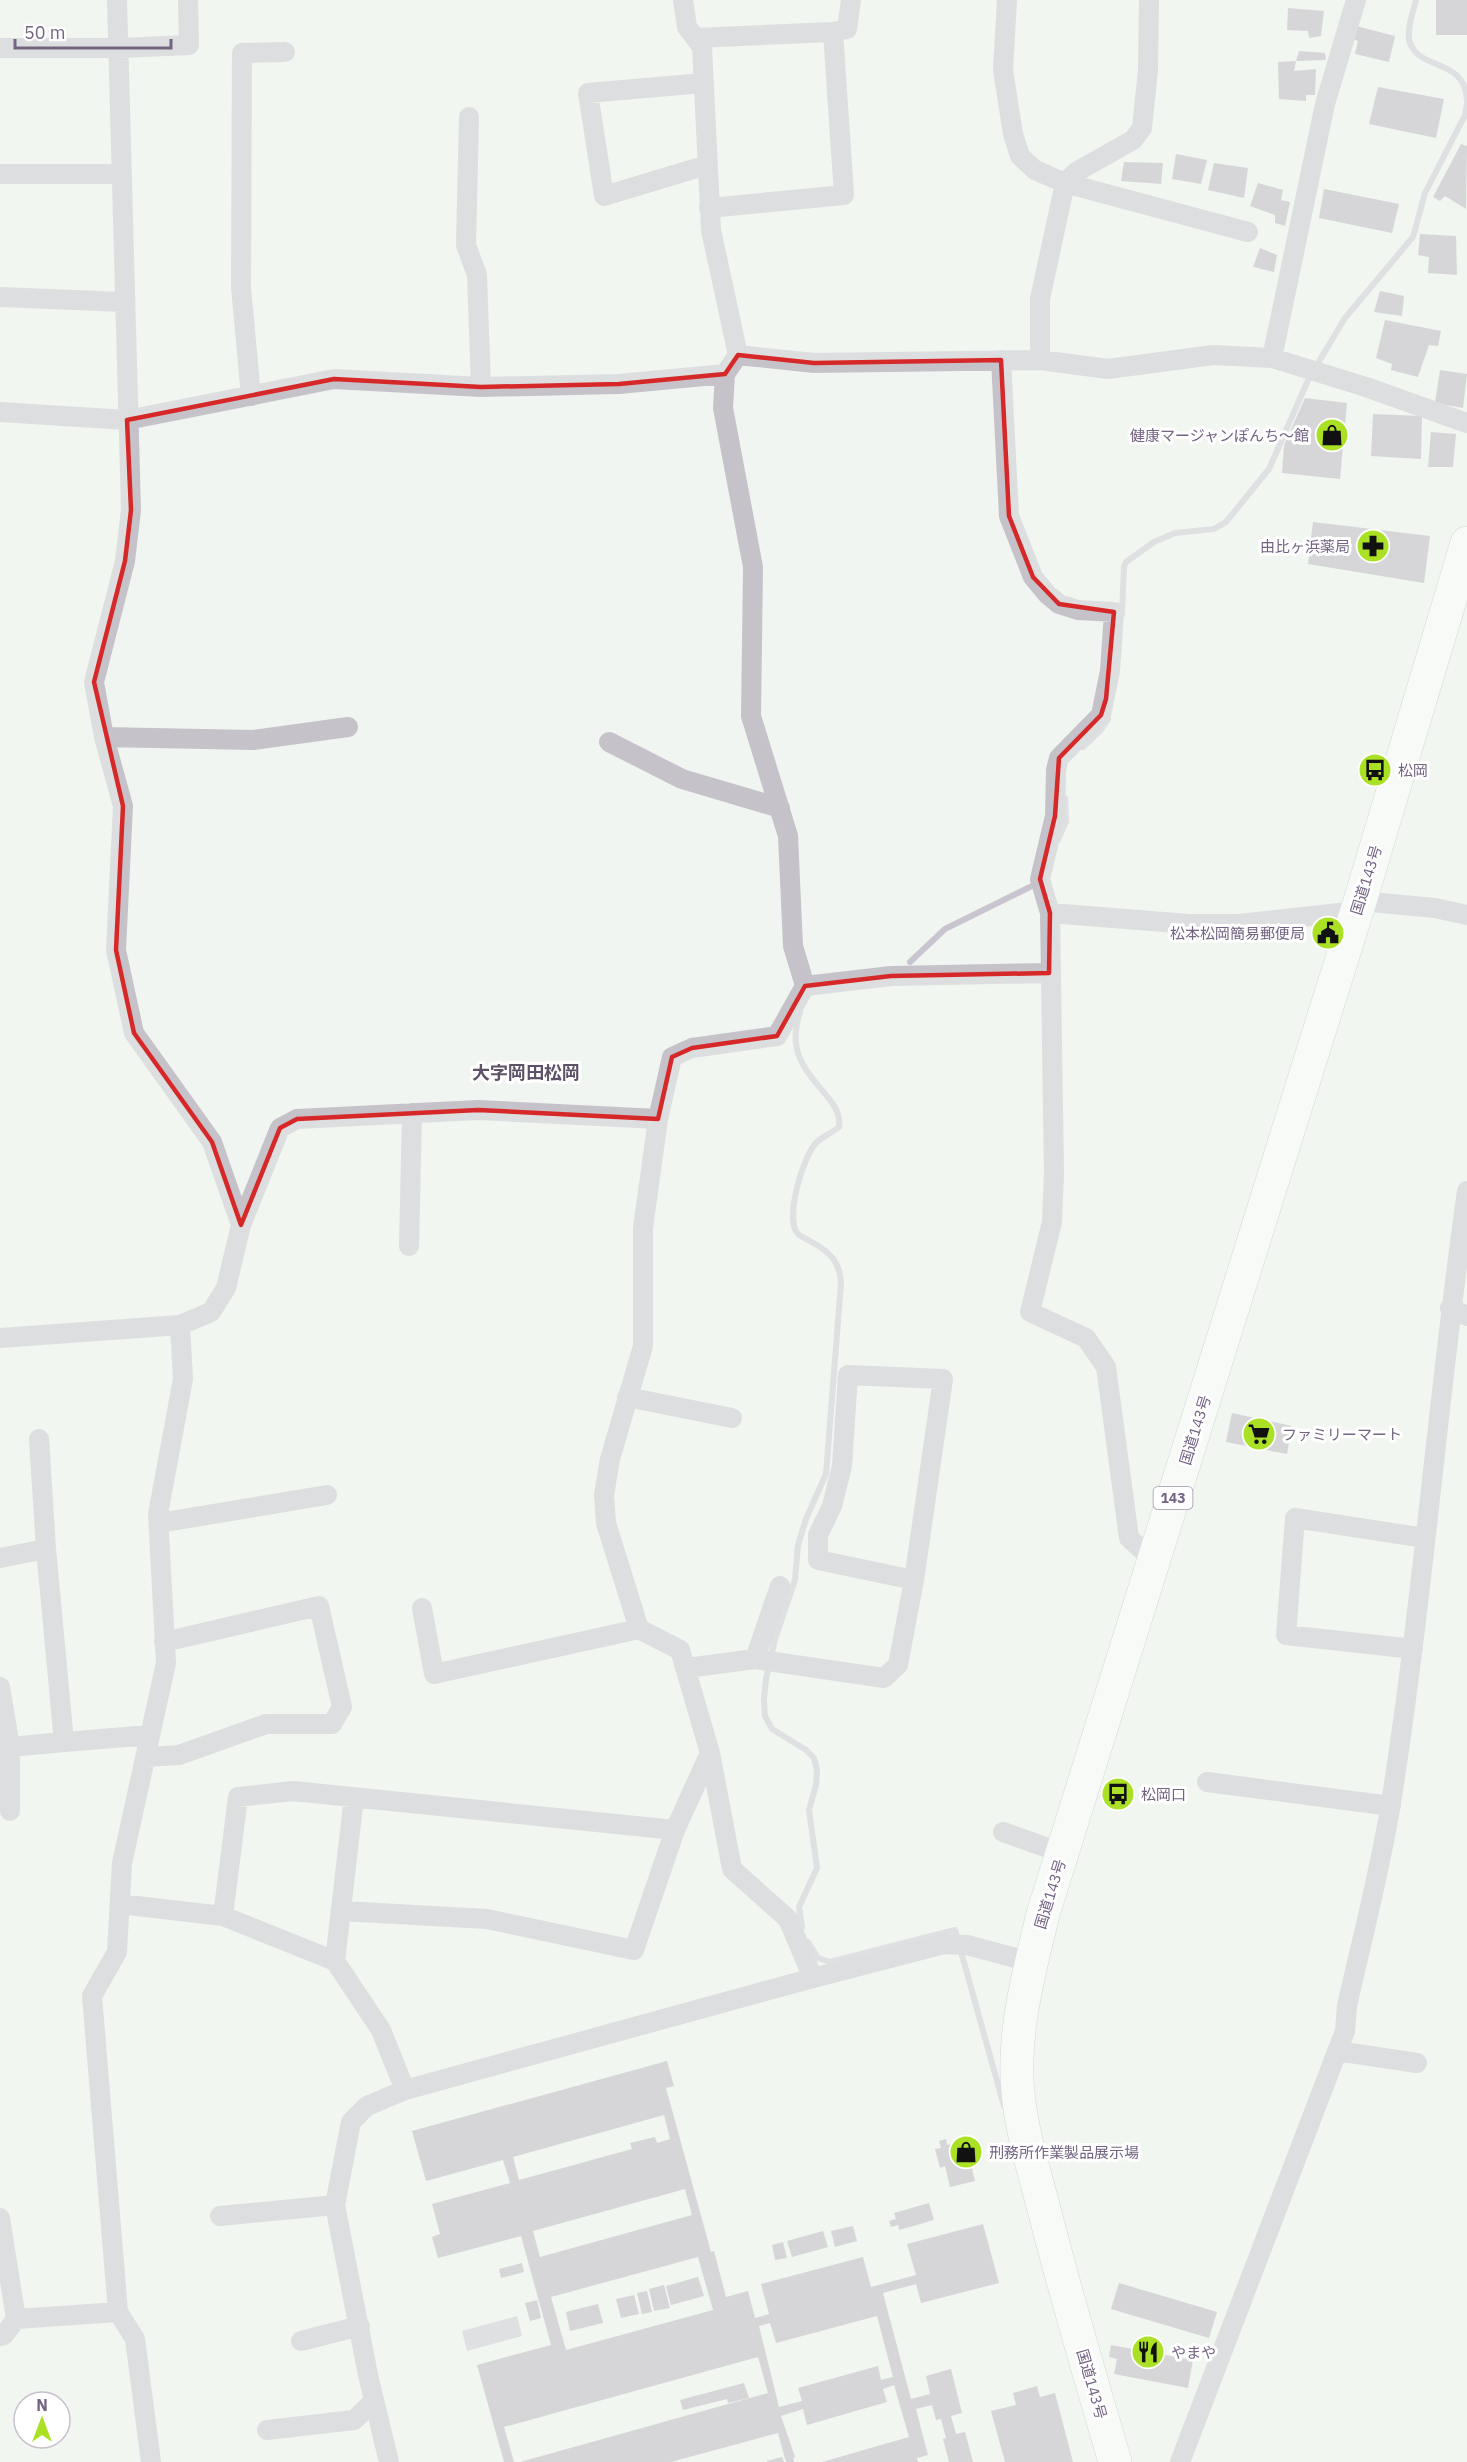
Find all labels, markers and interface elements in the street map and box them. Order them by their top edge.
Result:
scale bar [15,12,171,50]
text: 50 m [24,21,66,44]
shop icon: 健康マージャンぽんち～館 [1314,417,1350,453]
place label: 健康マージャンぽんち～館 [1130,426,1309,445]
pharmacy icon: 由比ヶ浜薬局 [1355,528,1391,564]
place label: 由比ヶ浜薬局 [1260,537,1350,556]
bus stop icon: 松岡 [1357,752,1393,788]
place label: 松岡 [1398,761,1428,780]
street label: 国道143号 [1346,843,1386,917]
public building icon: 松本松岡簡易郵便局 [1310,915,1346,951]
place label: 松本松岡簡易郵便局 [1170,924,1305,943]
district label: 大字岡田松岡 [472,1061,580,1084]
street label: 国道143号 [1175,1393,1215,1467]
supermarket icon: ファミリーマート [1241,1416,1277,1452]
place label: ファミリーマート [1282,1425,1402,1444]
road number: 143 [1154,1487,1192,1509]
bus stop icon: 松岡口 [1100,1776,1136,1812]
place label: 松岡口 [1141,1785,1186,1804]
street label: 国道143号 [1030,1857,1070,1931]
shop icon: 刑務所作業製品展示場 [948,2134,984,2170]
place label: 刑務所作業製品展示場 [989,2143,1139,2162]
restaurant icon: やまや [1130,2334,1166,2370]
place label: やまや [1171,2343,1216,2362]
street label: 国道143号 [1073,2347,1111,2421]
north arrow [12,2390,72,2450]
text: N [36,2395,48,2415]

